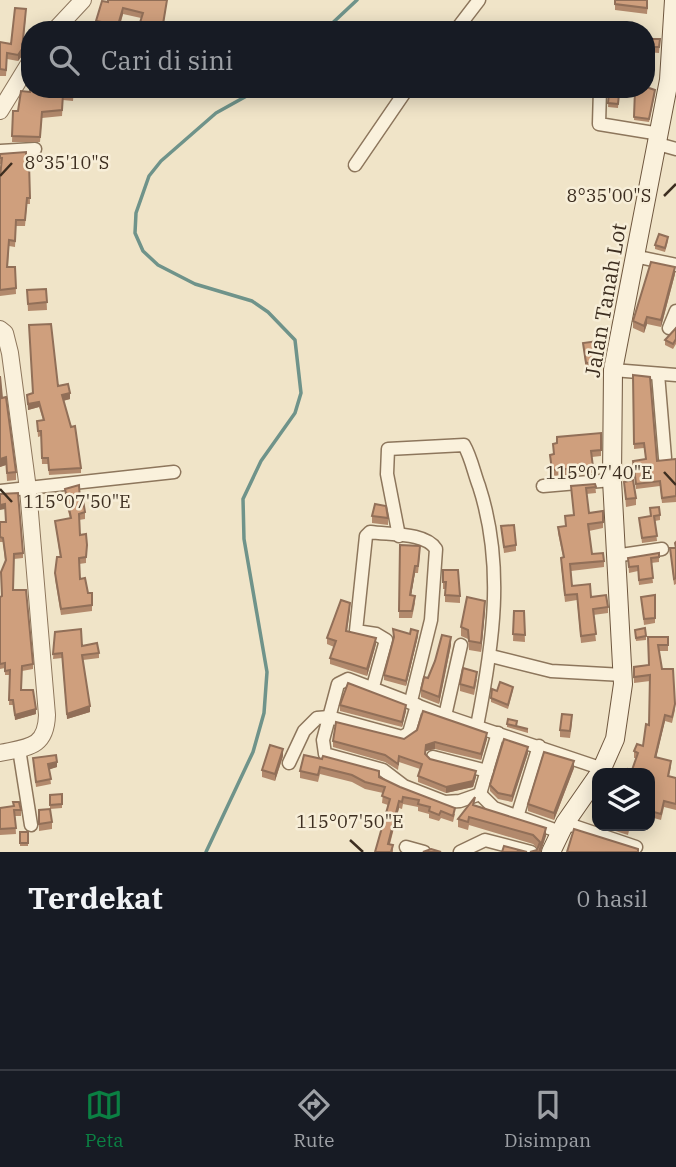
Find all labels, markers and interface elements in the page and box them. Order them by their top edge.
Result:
search box [21,21,655,98]
icon: search [45,41,83,79]
text: Cari di sini [101,43,233,77]
text: 8°35'10"S [25,151,109,174]
text: 8°35'00"S [567,184,651,207]
street label: Jalan Tanah Lot [578,221,632,379]
text: 115°07'40"E [545,461,653,484]
text: 115°07'50"E [23,490,131,513]
map controls [592,768,655,831]
button: layers [592,768,655,831]
text: 115°07'50"E [296,810,404,833]
text: Terdekat [28,878,163,917]
text: 0 hasil [577,883,648,913]
tab: Peta [85,1086,124,1152]
tab: Rute [293,1086,334,1152]
tab: Disimpan [504,1086,591,1152]

